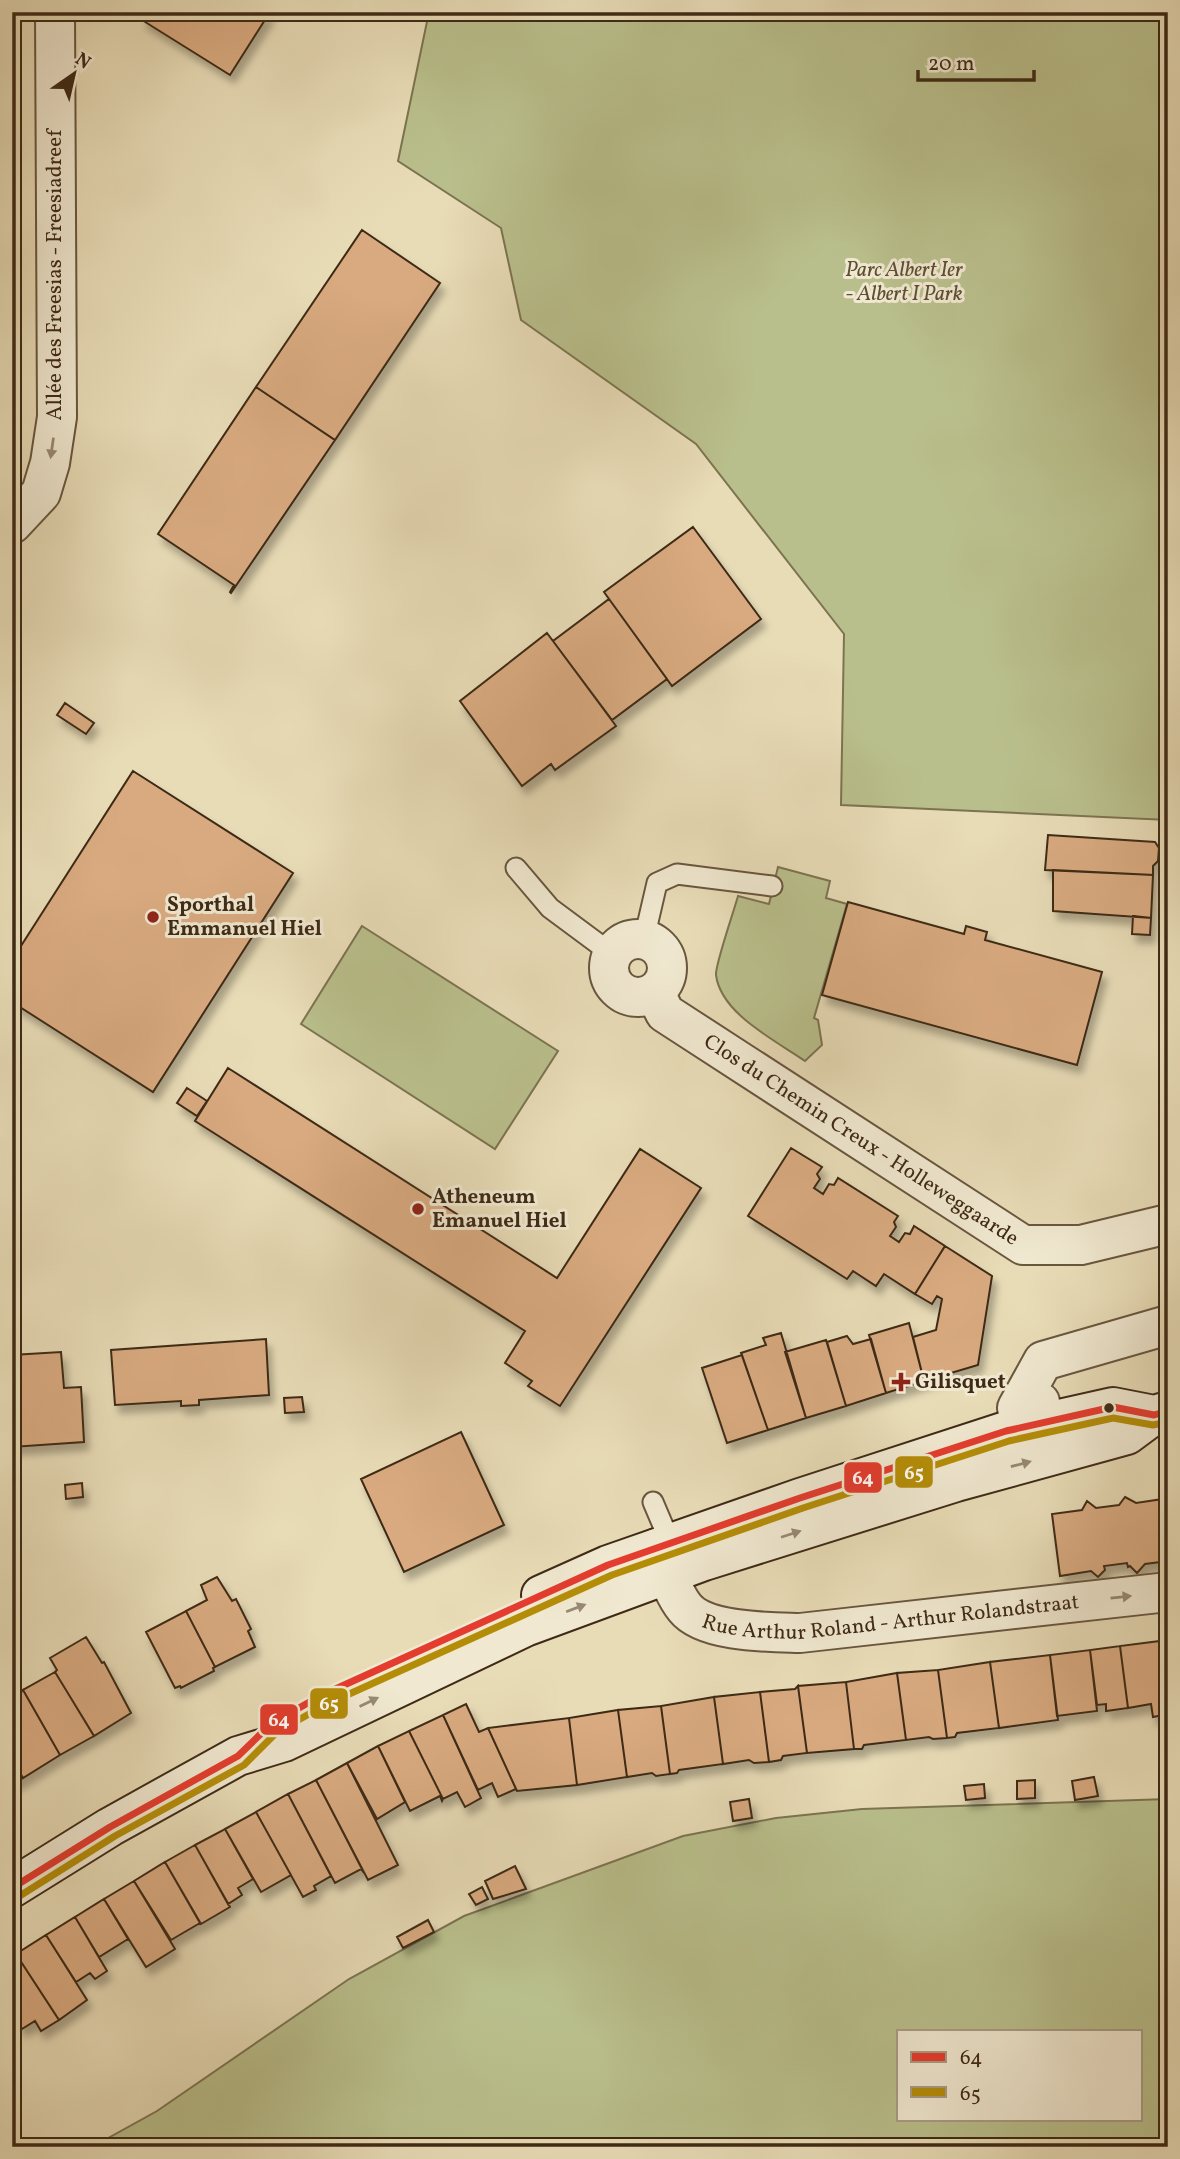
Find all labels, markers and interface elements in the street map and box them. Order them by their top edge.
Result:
north arrow [38,38,108,108]
scale bar [918,38,1033,82]
text: N [69,47,96,76]
text: 20 m [928,50,974,79]
street label: Allée des Freesias - Freesiadreef [41,128,70,420]
park label: Parc Albert Ier - Albert I Park [845,256,963,309]
one-way arrow [46,437,57,459]
place label: Sporthal Emmanuel Hiel [167,891,322,944]
marker: Sporthal Emmanuel Hiel [145,909,161,925]
street label: Clos du Chemin Creux - Holleweggaarde [698,1027,1024,1253]
place label: Atheneum Emanuel Hiel [432,1183,567,1236]
marker: Atheneum Emanuel Hiel [410,1201,426,1217]
place label: Gilisquet [915,1368,1006,1397]
marker: Gilisquet [893,1374,909,1390]
unlabelled marker [1102,1401,1116,1415]
line badge: 65 [894,1455,934,1489]
one-way arrow [1011,1458,1033,1469]
line badge: 64 [843,1461,883,1494]
text: 65 [904,1461,924,1487]
text: 64 [852,1466,874,1492]
one-way arrow [781,1528,802,1538]
street label: Rue Arthur Roland - Arthur Rolandstraat [698,1588,1080,1648]
one-way arrow [1110,1592,1132,1603]
one-way arrow [565,1602,586,1613]
line badge: 65 [309,1687,349,1720]
text: 65 [319,1692,339,1718]
one-way arrow [359,1696,379,1707]
line badge: 64 [259,1703,299,1736]
text: 64 [268,1708,290,1734]
legend [897,2030,1142,2120]
text: 64 [960,2044,983,2073]
text: 65 [960,2080,981,2109]

